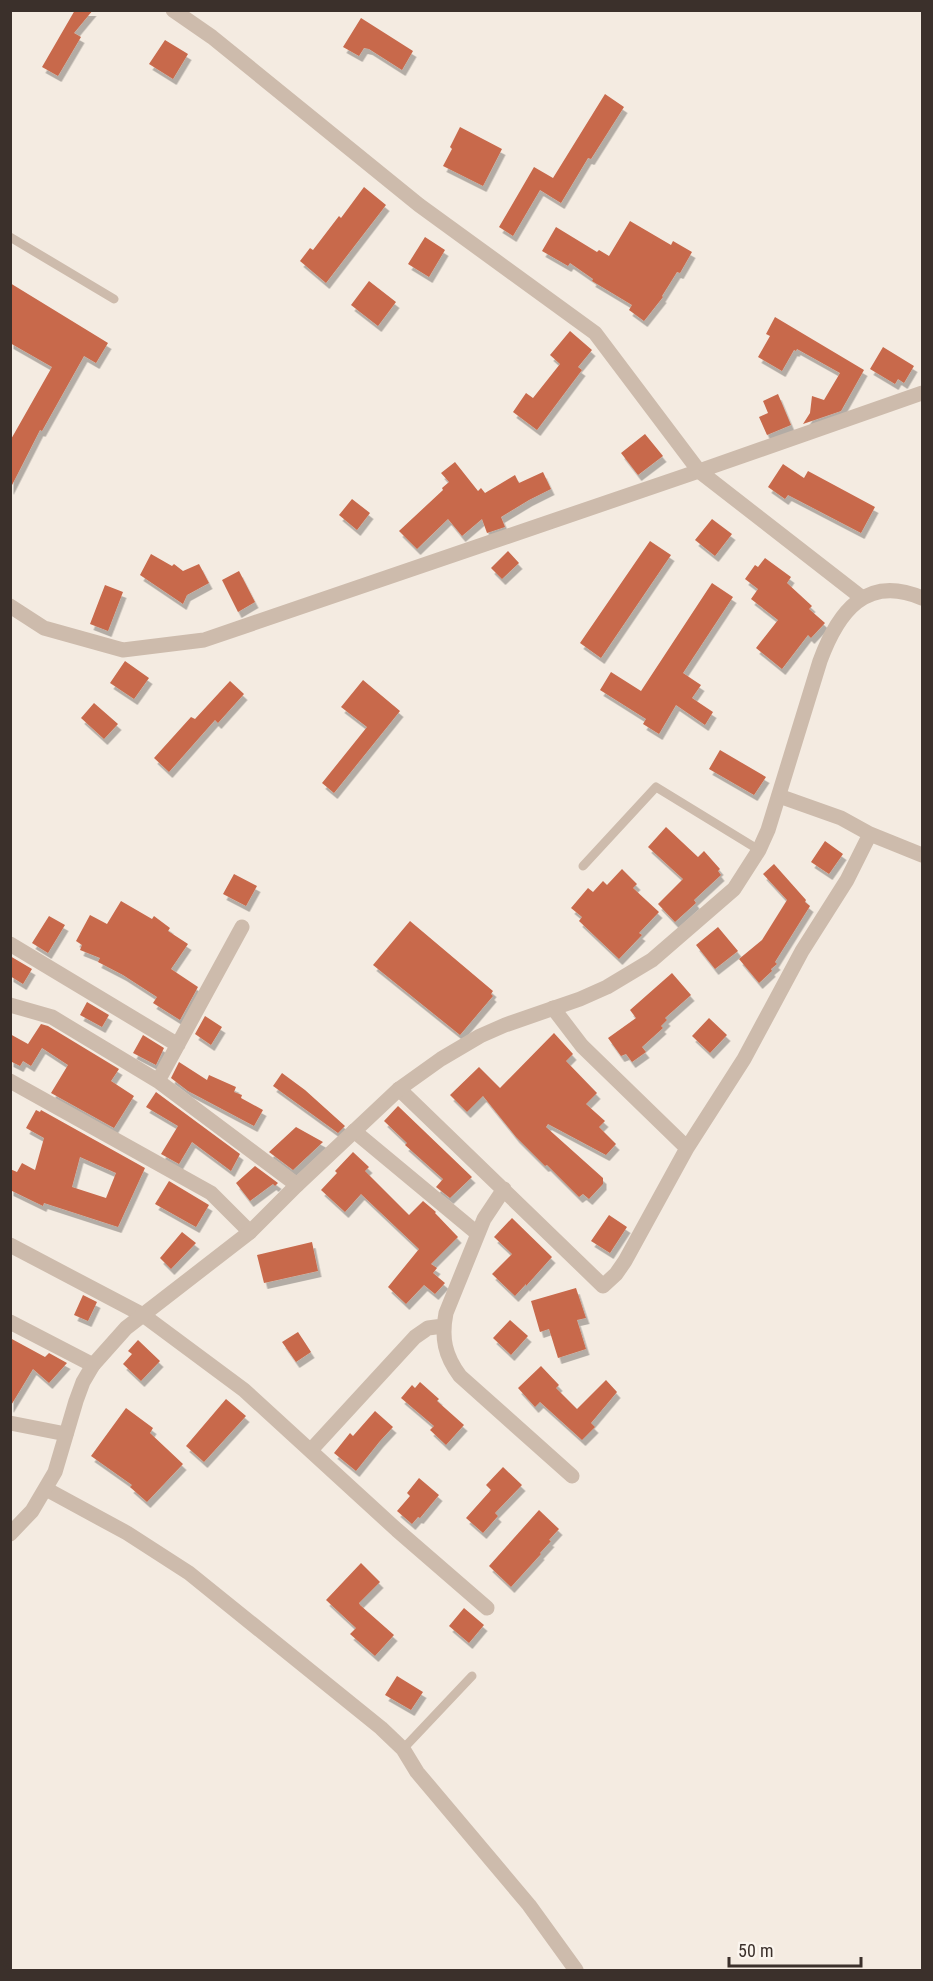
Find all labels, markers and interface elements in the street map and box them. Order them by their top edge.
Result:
scale bar [729,1930,861,1968]
text: 50 m [738,1940,773,1961]

